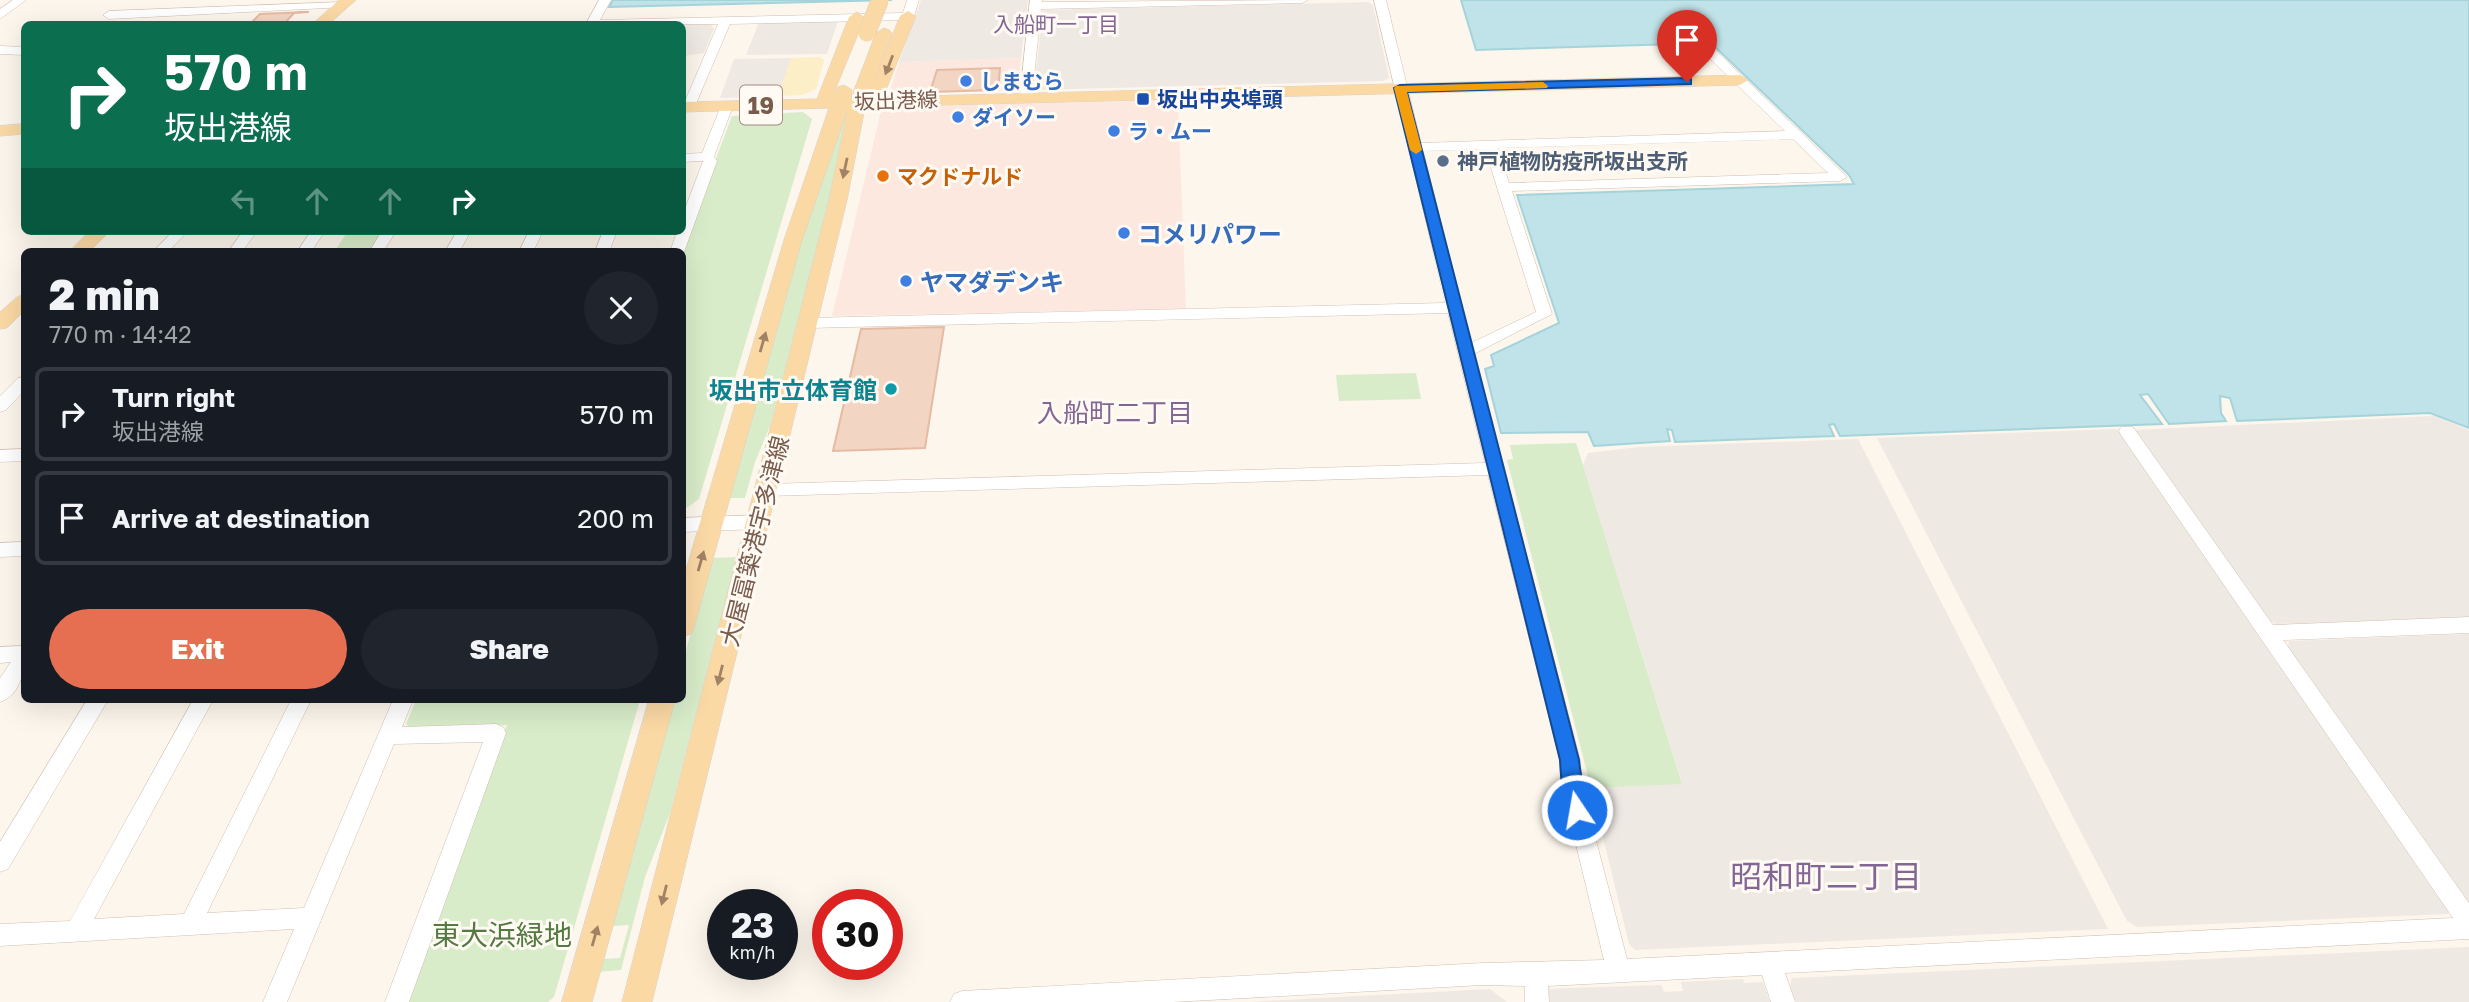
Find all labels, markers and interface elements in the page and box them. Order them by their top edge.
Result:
pin [1657,10,1717,82]
district label: 入船町一丁目 [993,11,1119,37]
icon: arrive [1668,21,1706,59]
text: 570 m [164,42,308,101]
icon: right [49,49,140,140]
one-way arrow [883,54,894,75]
place label: しまむら [980,68,1064,94]
marker: しまむら [958,73,974,89]
road number: 19 [740,86,782,124]
street label: 坂出港線 [854,86,938,114]
place label: 坂出中央埠頭 [1157,86,1283,112]
marker: 坂出中央埠頭 [1135,91,1151,107]
place label: ダイソー [972,104,1056,130]
text: 坂出港線 [164,108,292,146]
marker: ダイソー [950,109,966,125]
place label: ラ・ムー [1128,118,1212,144]
marker: ラ・ムー [1106,123,1122,139]
place label: 神戸植物防疫所坂出支所 [1457,148,1688,174]
marker: 神戸植物防疫所坂出支所 [1435,153,1451,169]
one-way arrow [840,157,851,179]
place label: マクドナルド [897,163,1023,189]
marker: マクドナルド [875,168,891,184]
icon: left [225,182,263,220]
icon: ahead [298,182,336,220]
icon: ahead [371,182,409,220]
icon: right [444,182,482,220]
place label: コメリパワー [1138,219,1282,248]
marker: コメリパワー [1116,225,1132,241]
place label: ヤマダデンキ [920,267,1064,296]
text: 2 min [49,269,160,319]
button: close [584,271,658,345]
marker: ヤマダデンキ [898,273,914,289]
text: 770 m · 14:42 [49,320,192,348]
one-way arrow [759,331,769,352]
place label: 坂出市立体育館 [709,375,877,404]
marker: 坂出市立体育館 [883,381,899,397]
text: Turn right [112,382,235,413]
icon: right [53,395,91,433]
district label: 入船町二丁目 [1037,397,1193,428]
text: 570 m [580,399,654,430]
text: 坂出港線 [112,417,204,445]
street label: 大屋冨築港宇多津線 [714,433,794,649]
icon: arrive [53,499,91,537]
text: Arrive at destination [112,503,370,534]
text: 200 m [577,503,654,534]
one-way arrow [696,550,707,572]
button: Exit [49,609,347,689]
button: Share [361,609,658,689]
one-way arrow [714,664,725,686]
position arrow [1540,773,1614,847]
district label: 昭和町二丁目 [1730,857,1922,895]
one-way arrow [658,884,669,906]
speed limit sign: 30 [812,889,903,980]
text: 23 [731,904,774,946]
park label: 東大浜緑地 [432,918,572,951]
one-way arrow [590,925,601,947]
text: km/h [730,941,775,963]

